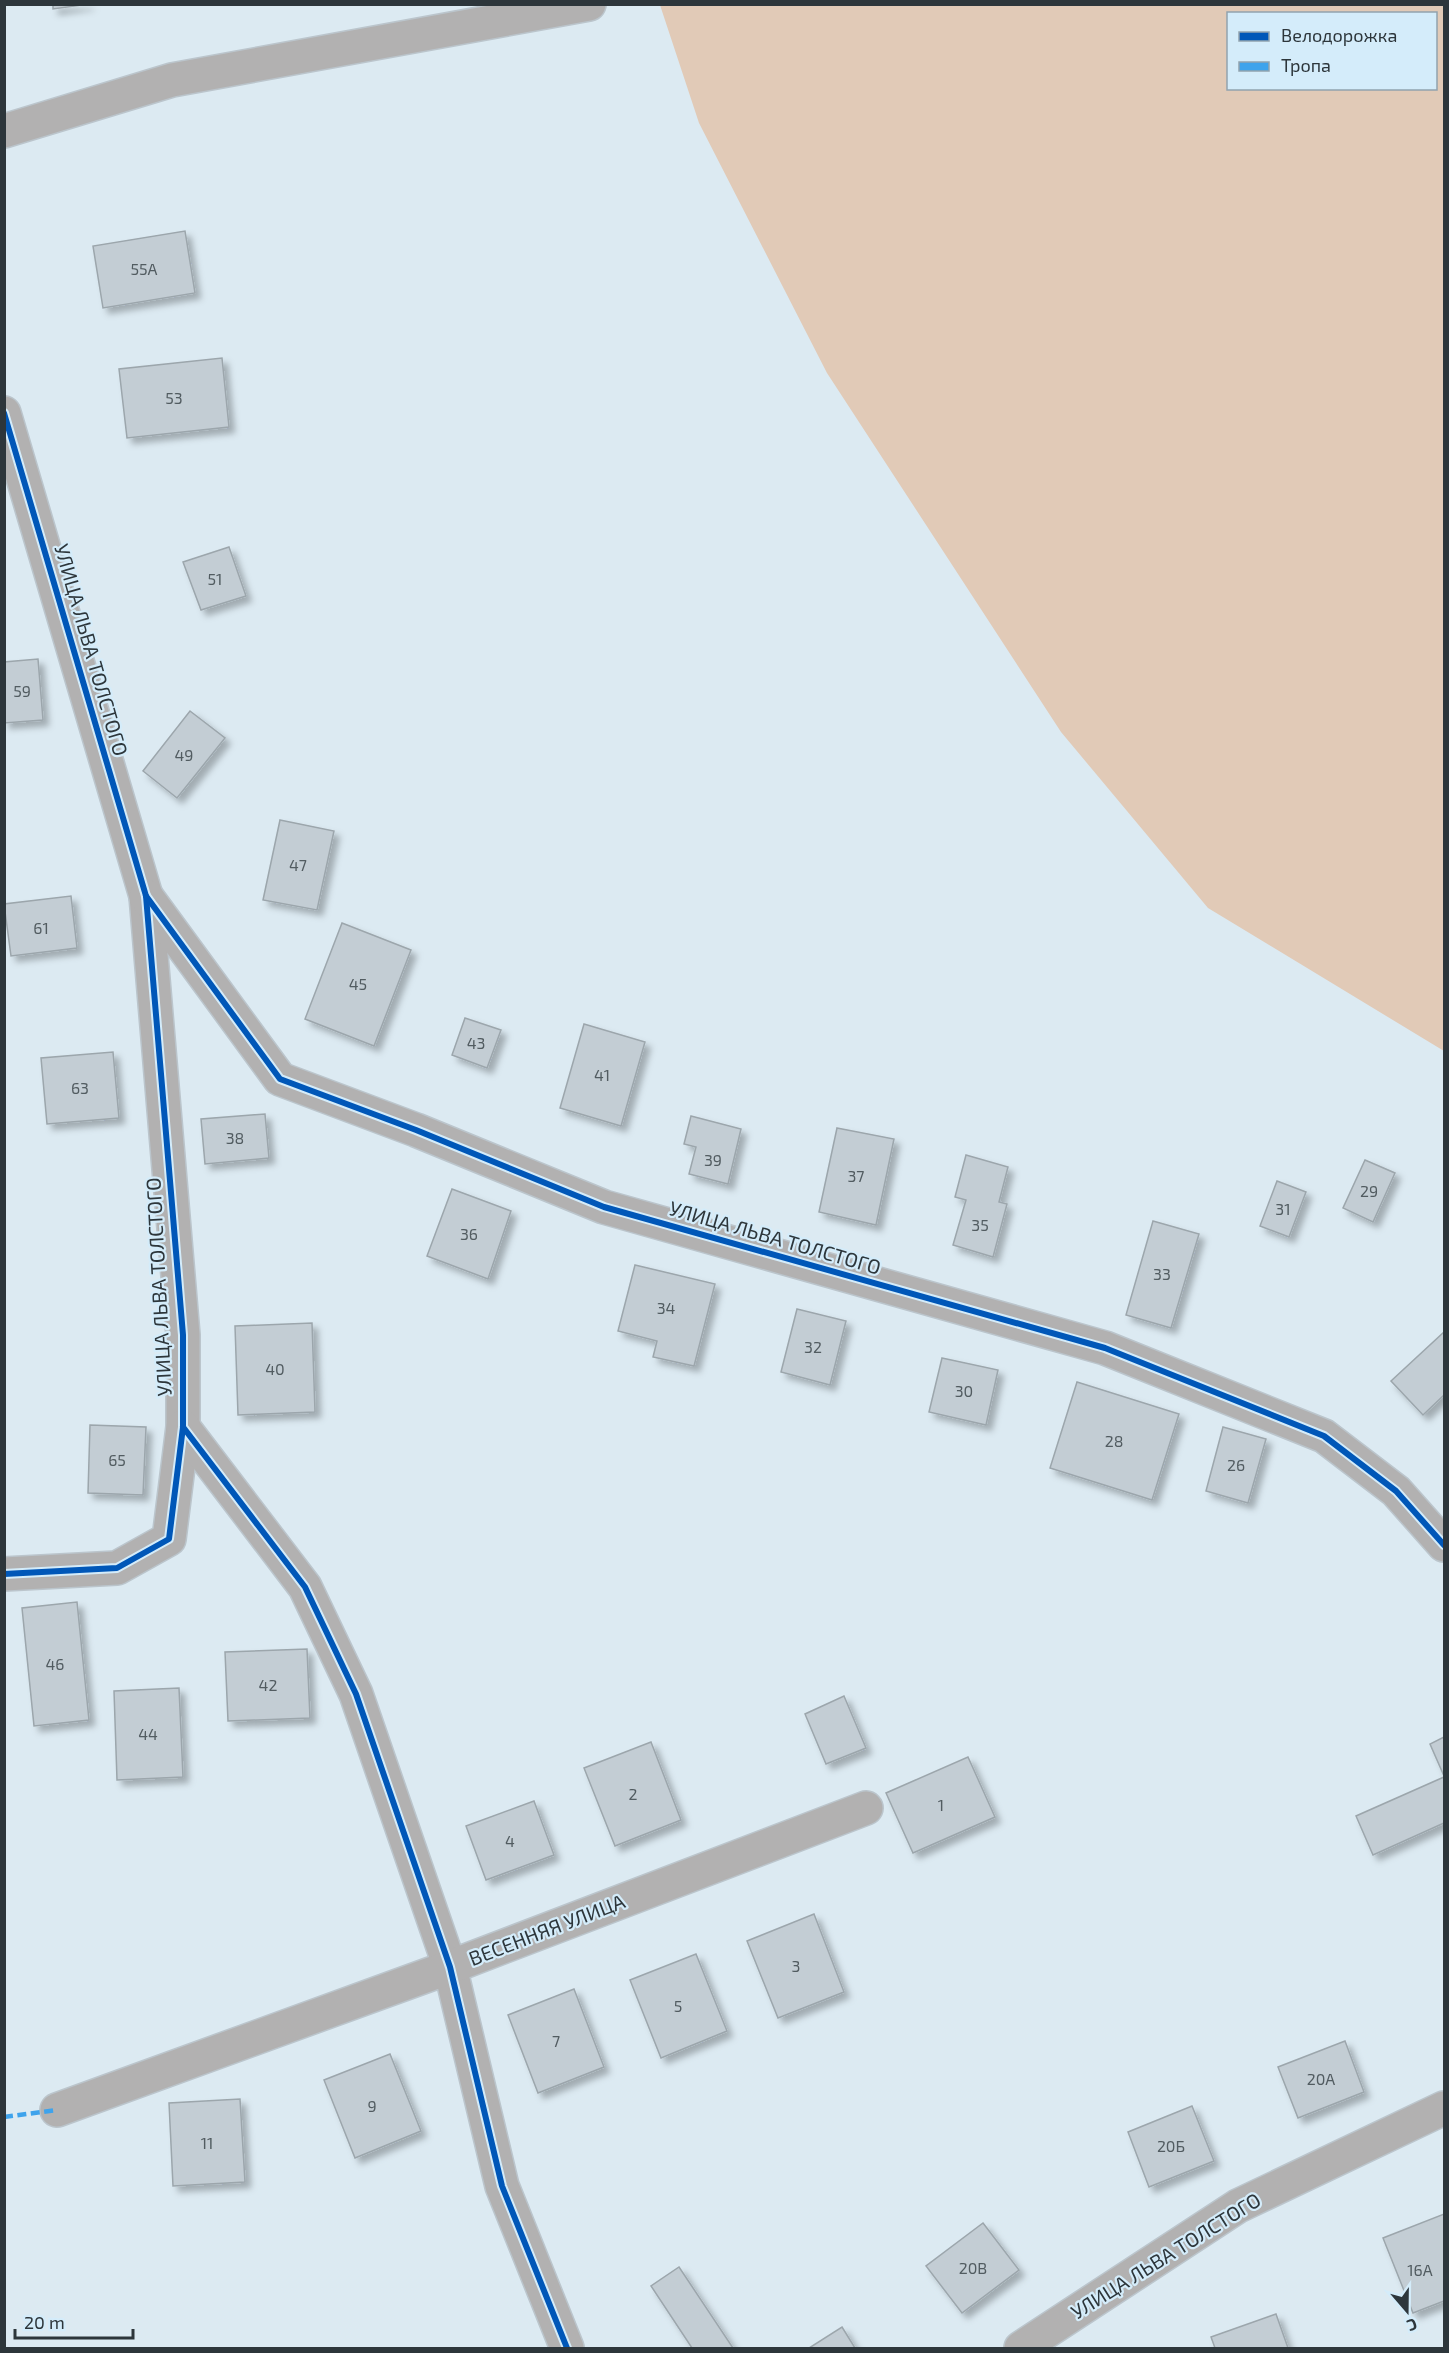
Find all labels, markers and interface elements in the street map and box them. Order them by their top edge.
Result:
legend [1227,12,1437,90]
text: Велодорожка [1281,24,1397,46]
text: Тропа [1281,54,1331,76]
house number: 55А [130,259,158,278]
house number: 53 [165,388,183,407]
street label: УЛИЦА ЛЬВА ТОЛСТОГО [50,541,134,758]
house number: 51 [208,569,222,588]
house number: 59 [13,681,31,700]
house number: 49 [175,745,194,764]
house number: 47 [289,855,307,874]
house number: 61 [33,918,49,937]
house number: 45 [349,974,367,993]
house number: 43 [467,1033,485,1052]
house number: 41 [594,1065,610,1084]
house number: 63 [71,1078,89,1097]
house number: 38 [226,1128,244,1147]
house number: 39 [704,1150,722,1169]
house number: 37 [847,1166,865,1185]
street label: УЛИЦА ЛЬВА ТОЛСТОГО [140,1177,176,1397]
house number: 29 [1360,1181,1378,1200]
street label: УЛИЦА ЛЬВА ТОЛСТОГО [667,1195,884,1279]
house number: 31 [1275,1199,1291,1218]
house number: 35 [971,1215,989,1234]
house number: 36 [460,1224,478,1243]
house number: 33 [1153,1264,1171,1283]
house number: 34 [657,1298,676,1317]
house number: 32 [804,1337,822,1356]
house number: 40 [265,1359,285,1378]
house number: 30 [955,1381,973,1400]
house number: 28 [1105,1431,1123,1450]
house number: 65 [108,1450,126,1469]
house number: 26 [1227,1455,1245,1474]
house number: 46 [46,1654,65,1673]
house number: 42 [259,1675,277,1694]
house number: 44 [138,1724,158,1743]
house number: 2 [629,1784,638,1803]
house number: 1 [938,1795,944,1814]
house number: 4 [505,1831,515,1850]
street label: ВЕСЕННЯЯ УЛИЦА [465,1888,629,1970]
house number: 3 [792,1956,800,1975]
house number: 5 [674,1996,682,2015]
house number: 7 [552,2031,560,2050]
house number: 20А [1307,2069,1335,2088]
house number: 9 [367,2096,377,2115]
house number: 11 [201,2133,213,2152]
house number: 20Б [1157,2136,1185,2155]
street label: УЛИЦА ЛЬВА ТОЛСТОГО [1066,2187,1265,2323]
house number: 20В [959,2258,987,2277]
house number: 16А [1407,2260,1433,2279]
north arrow [1377,2281,1437,2341]
scale bar [15,2302,134,2340]
text: 20 m [24,2311,65,2333]
text: С [1405,2315,1420,2336]

